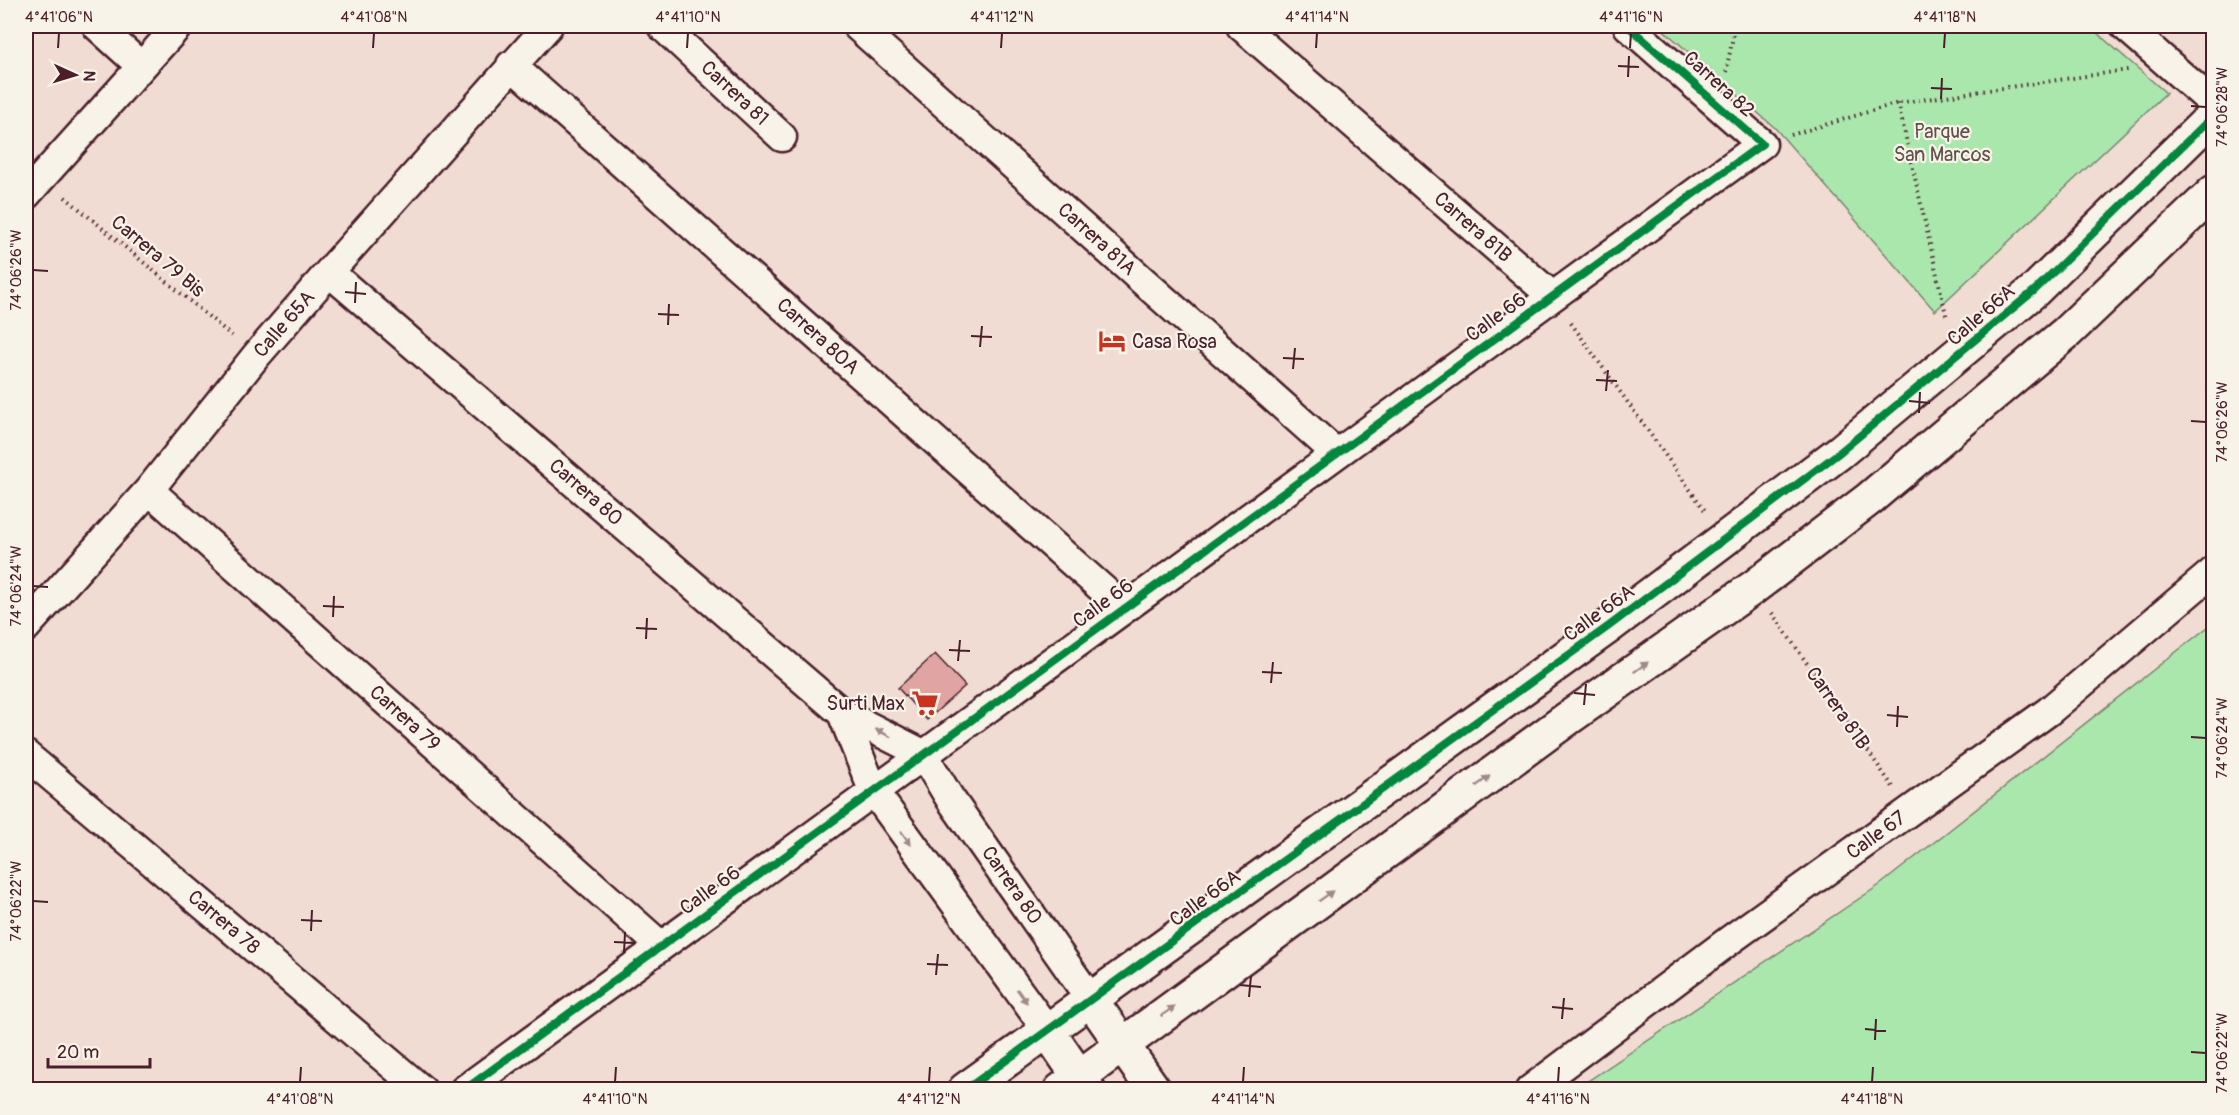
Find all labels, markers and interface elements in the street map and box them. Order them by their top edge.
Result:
text: 4°41'06"N [25,8,93,27]
text: 4°41'08"N [341,8,407,27]
text: 4°41'10"N [655,8,721,27]
text: 4°41'12"N [970,8,1034,27]
text: 4°41'14"N [1285,8,1349,27]
text: 4°41'16"N [1599,8,1663,27]
text: 4°41'18"N [1914,8,1976,27]
north arrow [45,45,105,105]
street label: Carrera 82 [1678,45,1760,123]
street label: Carrera 81 [696,55,774,131]
text: 74°06'28"W [2213,67,2232,147]
text: N [79,70,99,82]
park label: Parque San Marcos [1894,119,1990,167]
street label: Carrera 81B [1429,186,1517,268]
street label: Carrera 81A [1053,197,1141,281]
street label: Carrera 79 Bis [106,209,210,303]
text: 74°06'26"W [7,229,26,311]
street label: Calle 66A [1942,279,2020,351]
street label: Calle 65A [248,285,320,363]
street label: Calle 66 [1461,287,1531,347]
street label: Carrera 80A [771,292,865,380]
hotel icon: Casa Rosa [1097,326,1127,356]
place label: Casa Rosa [1132,329,1217,354]
text: 74°06'26"W [2213,381,2232,463]
street label: Carrera 80 [544,453,628,531]
text: 74°06'24"W [7,545,26,627]
street label: Calle 66 [1068,573,1138,633]
street label: Calle 66A [1559,579,1639,647]
one-way arrow [1633,661,1649,673]
street label: Carrera 81B [1800,662,1876,754]
street label: Carrera 79 [364,680,446,756]
supermarket icon: Surti Max [910,688,940,718]
place label: Surti Max [826,691,905,716]
text: 74°06'24"W [2213,697,2232,779]
one-way arrow [874,729,891,738]
one-way arrow [1475,775,1490,787]
street label: Calle 67 [1841,805,1911,865]
one-way arrow [900,831,912,846]
street label: Carrera 80 [976,841,1048,929]
text: 74°06'22"W [7,860,26,941]
street label: Calle 66 [675,860,745,920]
street label: Calle 66A [1165,864,1245,932]
street label: Carrera 78 [183,885,265,959]
one-way arrow [1317,890,1333,902]
one-way arrow [1016,987,1028,1003]
one-way arrow [1160,1005,1176,1017]
text: 74°06'22"W [2213,1012,2232,1093]
scale bar [48,1031,150,1069]
text: 20 m [57,1041,99,1064]
text: 4°41'08"N [267,1090,333,1109]
text: 4°41'10"N [582,1090,648,1109]
text: 4°41'12"N [897,1090,961,1109]
text: 4°41'14"N [1211,1090,1275,1109]
text: 4°41'16"N [1526,1090,1590,1109]
text: 4°41'18"N [1841,1090,1903,1109]

